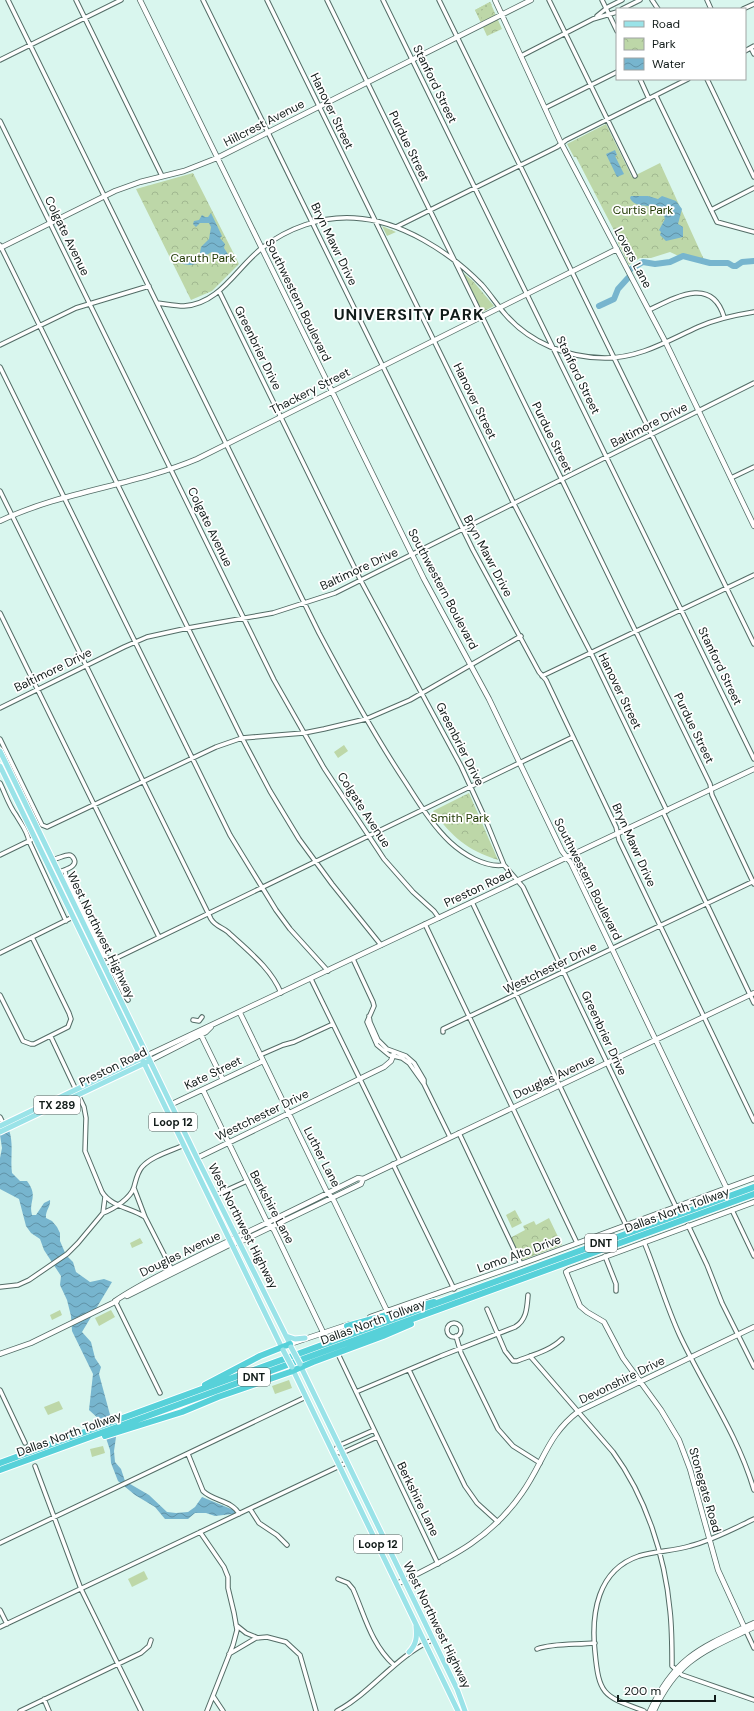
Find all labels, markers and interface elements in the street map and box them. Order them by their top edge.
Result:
legend [616,8,746,80]
text: Road [652,16,680,32]
text: Park [652,36,676,52]
street label: Stanford Street [409,42,461,126]
text: Water [652,56,686,72]
street label: Hanover Street [307,70,357,152]
street label: Hillcrest Avenue [221,96,307,150]
street label: Purdue Street [385,108,433,184]
street label: Colgate Avenue [41,193,93,279]
street label: Bryn Mawr Drive [307,200,361,288]
park label: Curtis Park [613,202,673,218]
street label: Lovers Lane [610,225,656,291]
street label: Southwestern Boulevard [261,236,335,364]
park label: Caruth Park [171,250,235,266]
street label: Greenbrier Drive [231,303,285,393]
district label: UNIVERSITY PARK [334,304,484,325]
street label: Stanford Street [552,333,604,417]
street label: Hanover Street [450,360,500,442]
street label: Thackery Street [267,364,353,418]
street label: Purdue Street [528,399,576,475]
street label: Baltimore Drive [608,399,690,451]
street label: Colgate Avenue [184,484,236,570]
street label: Bryn Mawr Drive [460,512,516,600]
street label: Southwestern Boulevard [404,526,482,652]
street label: Baltimore Drive [317,544,401,594]
street label: Stanford Street [694,624,746,708]
street label: Baltimore Drive [12,644,95,696]
street label: Hanover Street [595,650,645,732]
street label: Purdue Street [670,690,718,766]
street label: Greenbrier Drive [432,700,488,789]
street label: Colgate Avenue [334,769,394,851]
street label: Bryn Mawr Drive [608,801,660,890]
park label: Smith Park [430,810,490,826]
street label: Southwestern Boulevard [550,815,626,943]
street label: Preston Road [441,865,515,911]
street label: West Northwest Highway [63,869,139,1001]
street label: Westchester Drive [501,938,599,998]
street label: Greenbrier Drive [577,988,631,1078]
street label: Preston Road [76,1044,150,1090]
street label: Douglas Avenue [511,1051,597,1103]
street label: Kate Street [182,1052,244,1094]
street label: Westchester Drive [213,1085,311,1145]
road number: TX 289 [34,1096,80,1114]
road number: Loop 12 [149,1113,197,1131]
street label: Luther Lane [300,1124,344,1190]
street label: West Northwest Highway [204,1160,282,1292]
street label: Berkshire Lane [246,1168,298,1247]
street label: Dallas North Tollway [622,1183,732,1236]
street label: Douglas Avenue [137,1227,223,1281]
street label: Lomo Alto Drive [475,1231,563,1277]
road number: DNT [585,1234,617,1252]
street label: Dallas North Tollway [318,1295,428,1348]
street label: Devonshire Drive [577,1352,668,1408]
road number: DNT [238,1368,270,1386]
street label: Dallas North Tollway [14,1407,124,1460]
street label: Stonegate Road [685,1446,725,1534]
street label: Berkshire Lane [393,1459,443,1539]
road number: Loop 12 [354,1535,402,1553]
street label: West Northwest Highway [399,1559,475,1691]
scale bar [618,1677,715,1703]
text: 200 m [624,1683,661,1699]

